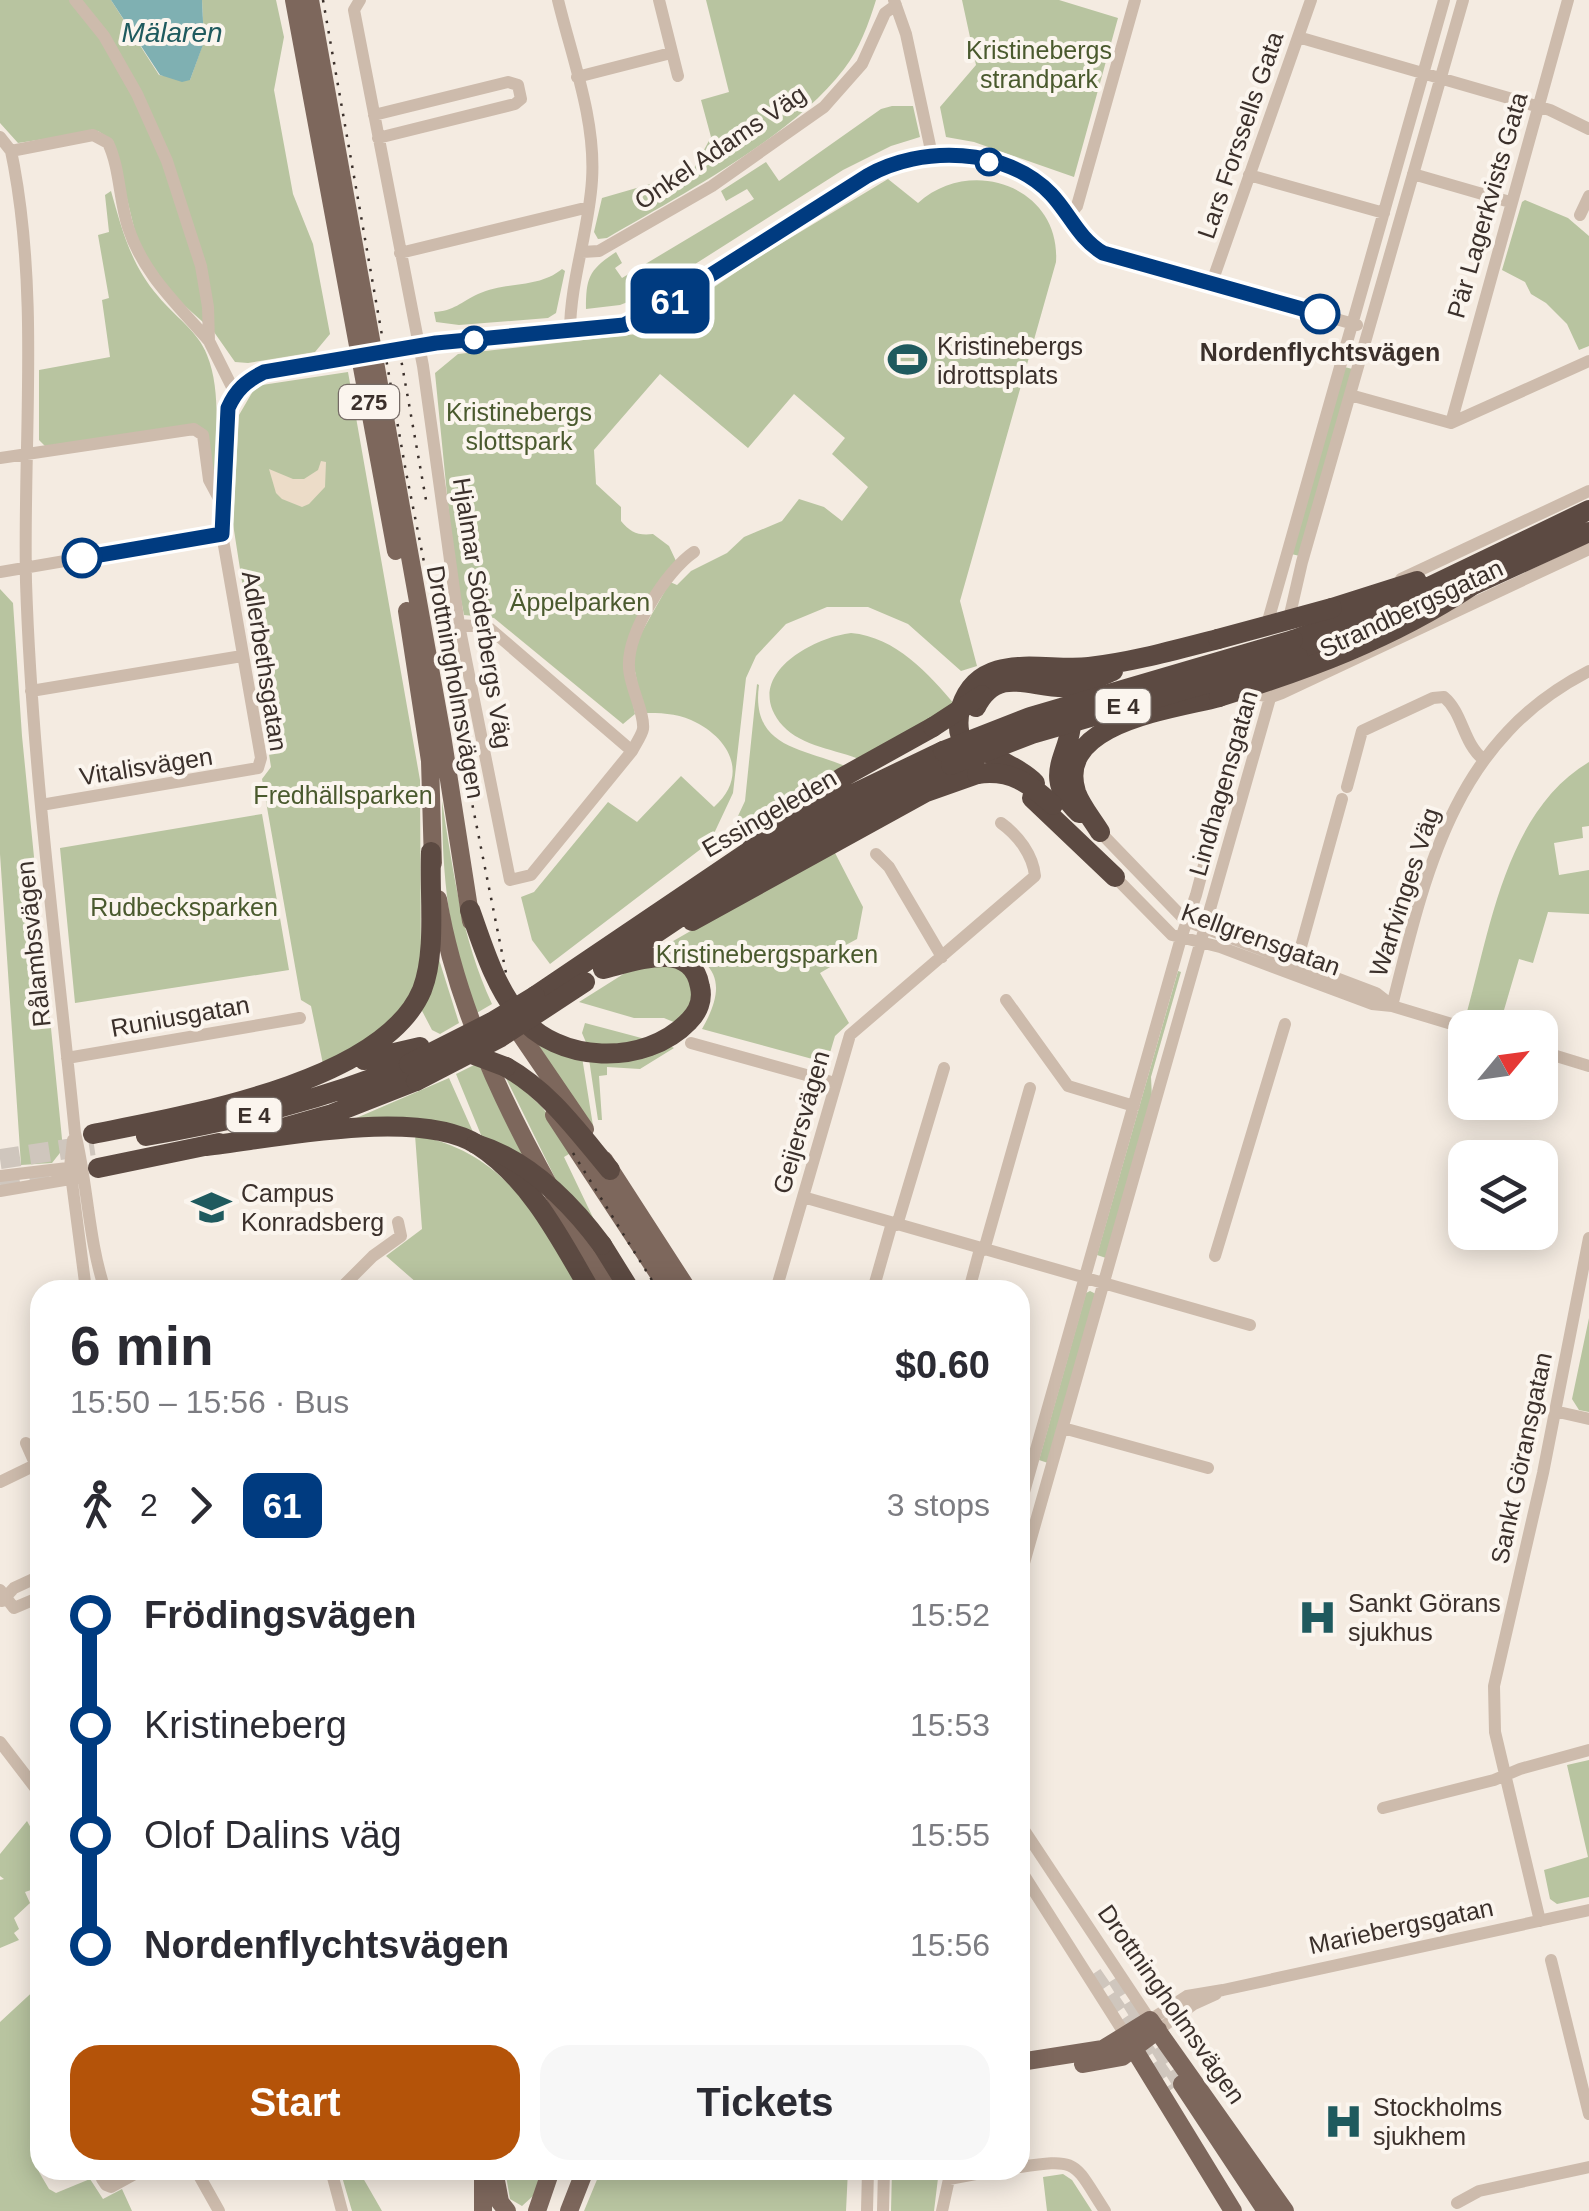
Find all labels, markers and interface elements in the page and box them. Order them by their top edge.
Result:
water label: Mälaren [121,17,223,48]
street label: Lars Forssells Gata [1191,28,1289,242]
park label: Kristinebergs strandpark [966,36,1112,93]
street label: Onkel Adams Väg [629,79,811,215]
street label: Pär Lagerkvists Gata [1441,89,1533,321]
unlabelled marker [976,149,1002,175]
line badge: 61 [625,268,715,334]
text: 61 [651,282,689,321]
marker: Nordenflychtsvägen [1301,295,1339,333]
unlabelled marker [461,327,487,353]
place label: Kristinebergs idrottsplats [937,332,1083,389]
place label: Nordenflychtsvägen [1200,338,1440,366]
sports icon: Kristinebergs idrottsplats [886,339,928,381]
road number: 275 [339,385,399,419]
park label: Kristinebergs slottspark [446,398,592,455]
street label: Hjalmar Söderbergs Väg [448,476,518,750]
unlabelled marker [63,539,101,577]
street label: Strandbergsgatan [1315,553,1507,663]
street label: Drottningholmsvägen [422,563,490,801]
street label: Adlerbethsgatan [237,569,293,753]
park label: Äppelparken [510,588,650,616]
street label: Lindhagensgatan [1183,687,1263,879]
road number: E 4 [1096,689,1150,723]
street label: Vitalisvägen [77,742,215,790]
street label: Essingeleden [697,763,841,863]
park label: Fredhällsparken [253,781,433,809]
street label: Warfvinges Väg [1364,804,1444,980]
street label: Rålambsvägen [10,860,56,1028]
park label: Rudbecksparken [90,893,278,921]
street label: Kellgrensgatan [1178,897,1344,981]
park label: Kristinebergsparken [656,940,878,968]
street label: Runiusgatan [108,990,252,1042]
north arrow [1448,1010,1558,1120]
map controls [1448,1010,1558,1250]
street label: Geijersvägen [767,1047,835,1197]
road number: E 4 [226,1098,282,1132]
button: layers [1448,1140,1558,1250]
place label: Campus Konradsberg [241,1179,384,1236]
school or university icon: Campus Konradsberg [190,1186,232,1228]
text: 6 min [70,1315,214,1377]
text: $0.60 [895,1344,990,1386]
street label: Sankt Göransgatan [1485,1350,1557,1566]
text: 15:50 – 15:56 · Bus [70,1384,349,1420]
icon: walk [70,1478,125,1533]
icon: forward [173,1478,228,1533]
text: 61 [263,1486,302,1525]
text: 2 [140,1487,158,1523]
text: 3 stops [887,1487,990,1523]
place label: Sankt Görans sjukhus [1348,1589,1501,1646]
text: Frödingsvägen [144,1594,416,1636]
hospital icon: Sankt Görans sjukhus [1297,1596,1339,1638]
text: 15:52 [910,1597,990,1633]
text: Kristineberg [144,1704,347,1746]
text: 15:53 [910,1707,990,1743]
text: Olof Dalins väg [144,1814,402,1856]
text: 15:55 [910,1817,990,1853]
street label: Mariebergsgatan [1306,1893,1496,1959]
street label: Drottningholmsvägen [1093,1899,1251,2109]
text: Nordenflychtsvägen [144,1924,509,1966]
text: 15:56 [910,1927,990,1963]
button: Start [70,2045,520,2160]
button: Tickets [540,2045,990,2160]
place label: Stockholms sjukhem [1373,2093,1502,2150]
hospital icon: Stockholms sjukhem [1322,2100,1364,2142]

